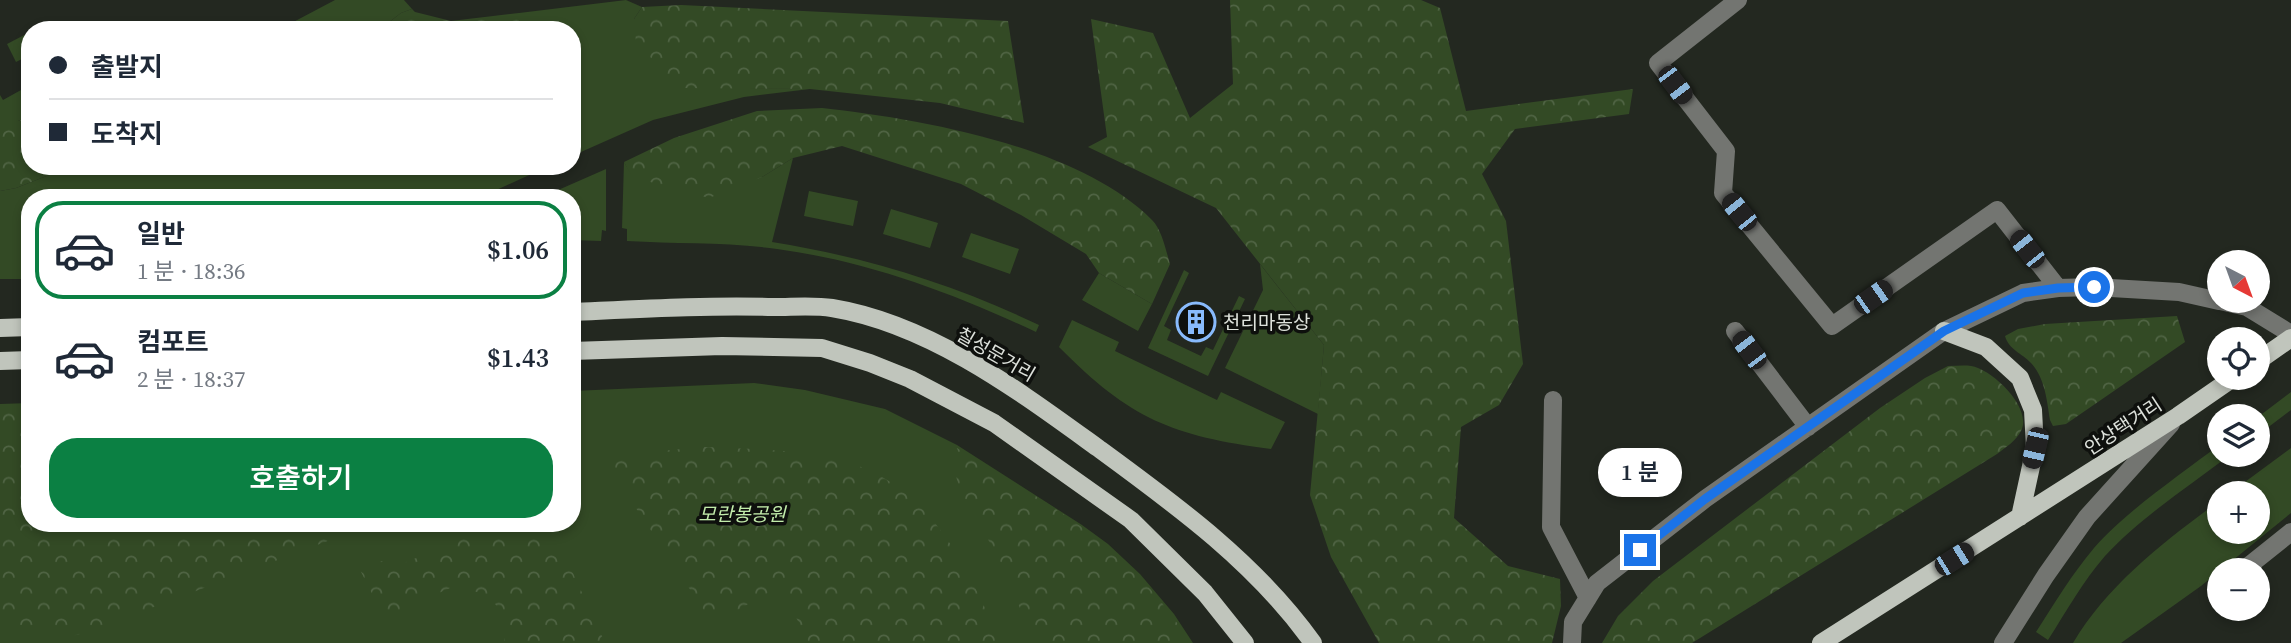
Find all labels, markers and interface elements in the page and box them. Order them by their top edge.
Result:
text: 출발지 [91,49,163,85]
car [1654,62,1697,108]
text: 도착지 [91,116,163,152]
car [1718,189,1761,235]
text: 일반 [137,216,185,252]
icon: car [53,219,116,282]
car [2006,226,2049,272]
text: $1.06 [487,232,549,268]
north arrow [2207,250,2270,313]
map controls [2207,250,2270,621]
text: 1 분 · 18:36 [137,255,246,287]
route start [2078,271,2110,303]
car [1850,276,1897,318]
building icon: 천리마동상 [1175,301,1217,343]
place label: 천리마동상 [1223,309,1310,335]
street label: 칠성문거리 [952,321,1040,387]
text: 컴포트 [137,324,209,360]
icon: car [53,327,116,390]
car [1728,327,1771,373]
button: locate [2207,327,2270,390]
text: $1.43 [487,340,549,376]
text: 2 분 · 18:37 [137,363,246,395]
street label: 안상택거리 [2079,391,2167,461]
button: layers [2207,404,2270,467]
car [2021,425,2050,471]
button: 호출하기 [49,438,553,518]
callout: 1 분 [1598,448,1682,498]
text: 1 분 [1621,456,1659,488]
button: + [2207,481,2270,544]
park label: 모란봉공원 [698,501,787,527]
route end [1624,534,1656,566]
car [1931,539,1978,579]
button: − [2207,558,2270,621]

